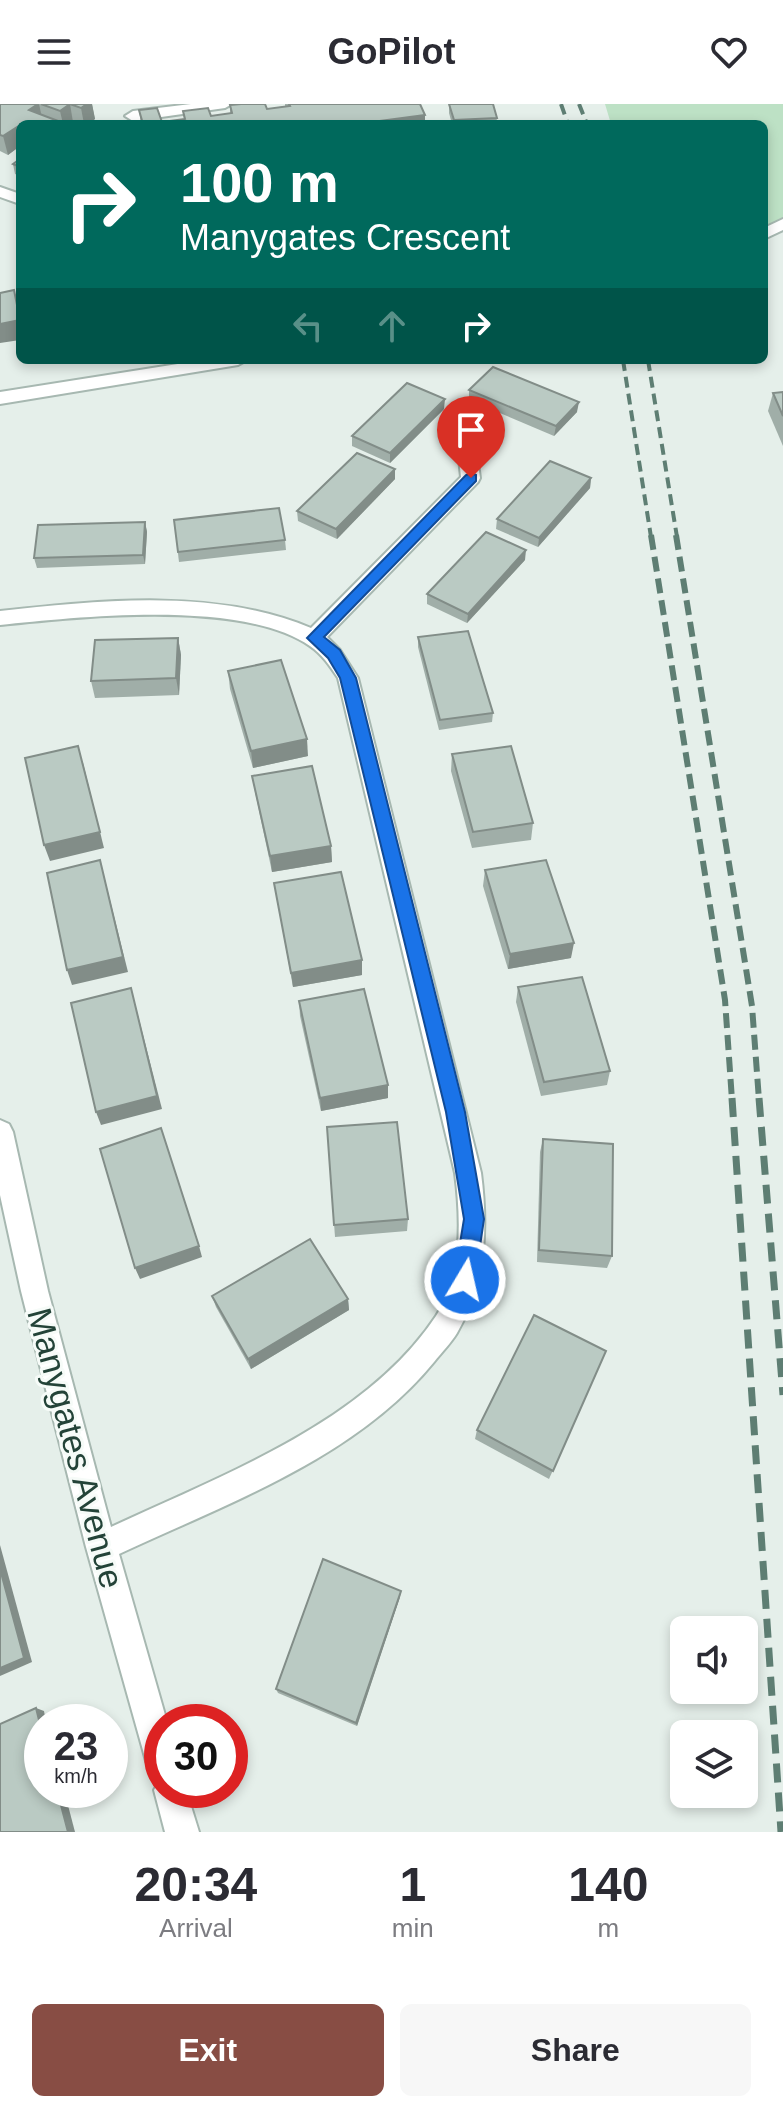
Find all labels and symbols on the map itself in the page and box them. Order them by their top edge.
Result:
pin [437,396,505,478]
position arrow [423,1238,507,1322]
street label: Manygates Avenue [20,1304,132,1592]
speed limit sign: 30 [144,1704,248,1808]

